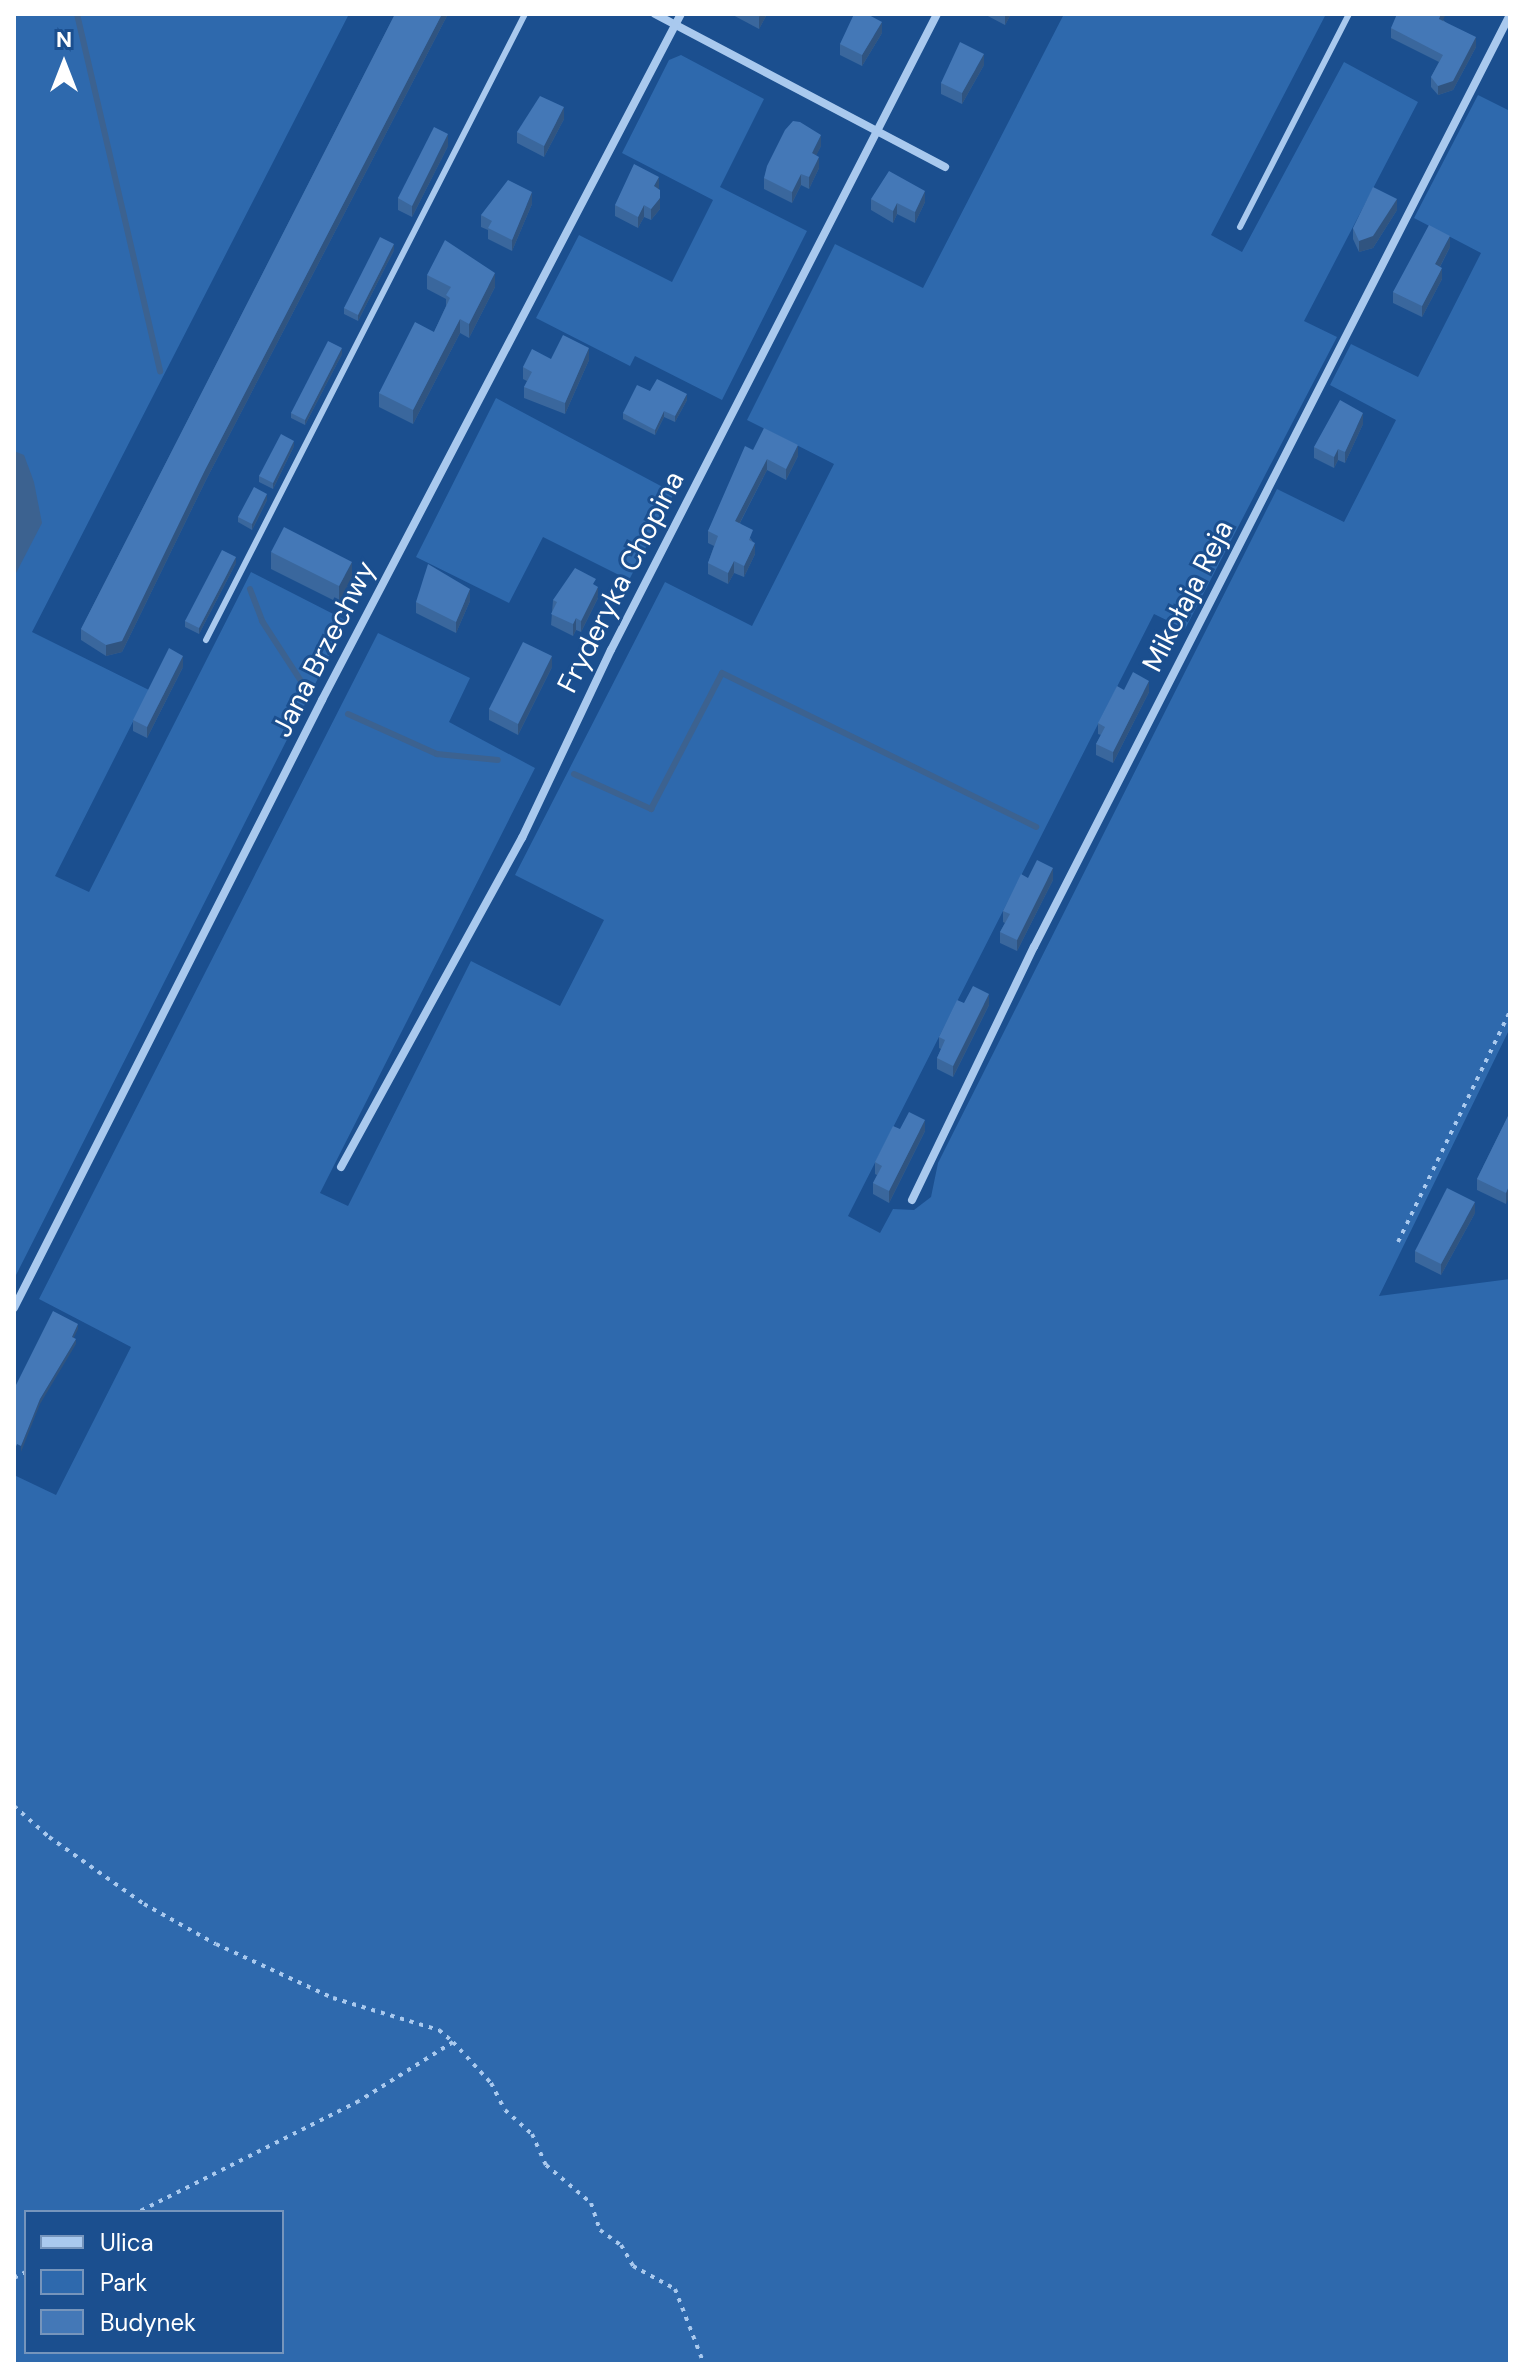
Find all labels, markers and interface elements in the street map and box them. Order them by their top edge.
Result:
north arrow [24,24,104,104]
text: N [56,25,72,54]
street label: Fryderyka Chopina [551,466,691,698]
street label: Mikołaja Reja [1135,515,1241,677]
street label: Jana Brzechwy [265,555,383,743]
legend [24,2210,284,2354]
text: Ulica [100,2227,154,2258]
text: Park [100,2267,147,2298]
text: Budynek [100,2307,196,2338]

